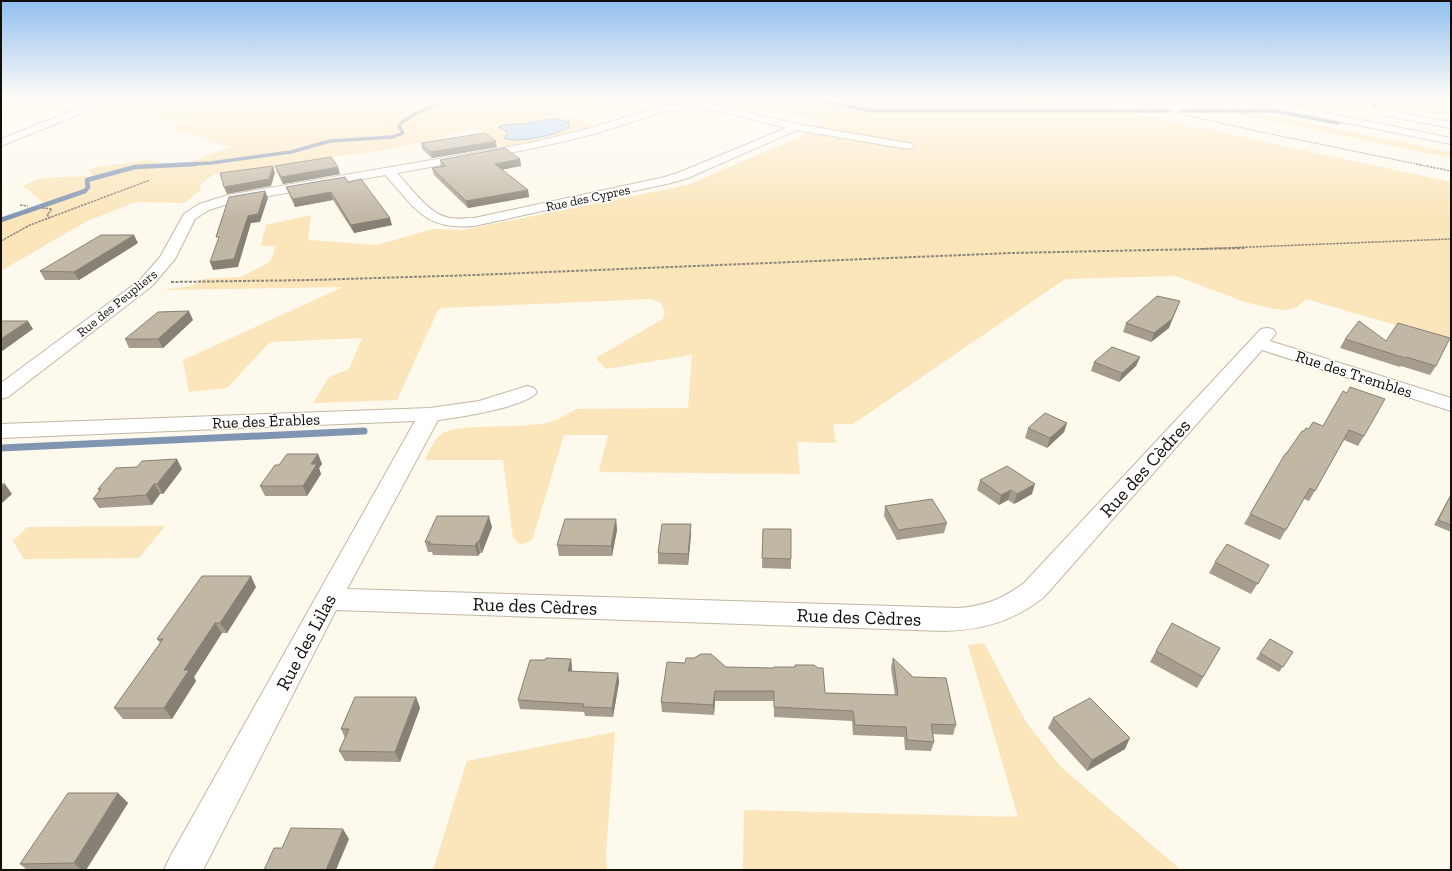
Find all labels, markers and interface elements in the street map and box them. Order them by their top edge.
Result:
street label: Rue des Cypres [545,182,632,214]
street label: Rue des Peupliers [74,266,160,340]
street label: Rue des Trembles [1293,346,1415,402]
street label: Rue des Érables [212,410,320,432]
street label: Rue des Cèdres [1095,414,1195,522]
street label: Rue des Lilas [271,590,341,694]
street label: Rue des Cèdres [472,592,598,620]
street label: Rue des Cèdres [796,603,922,631]

